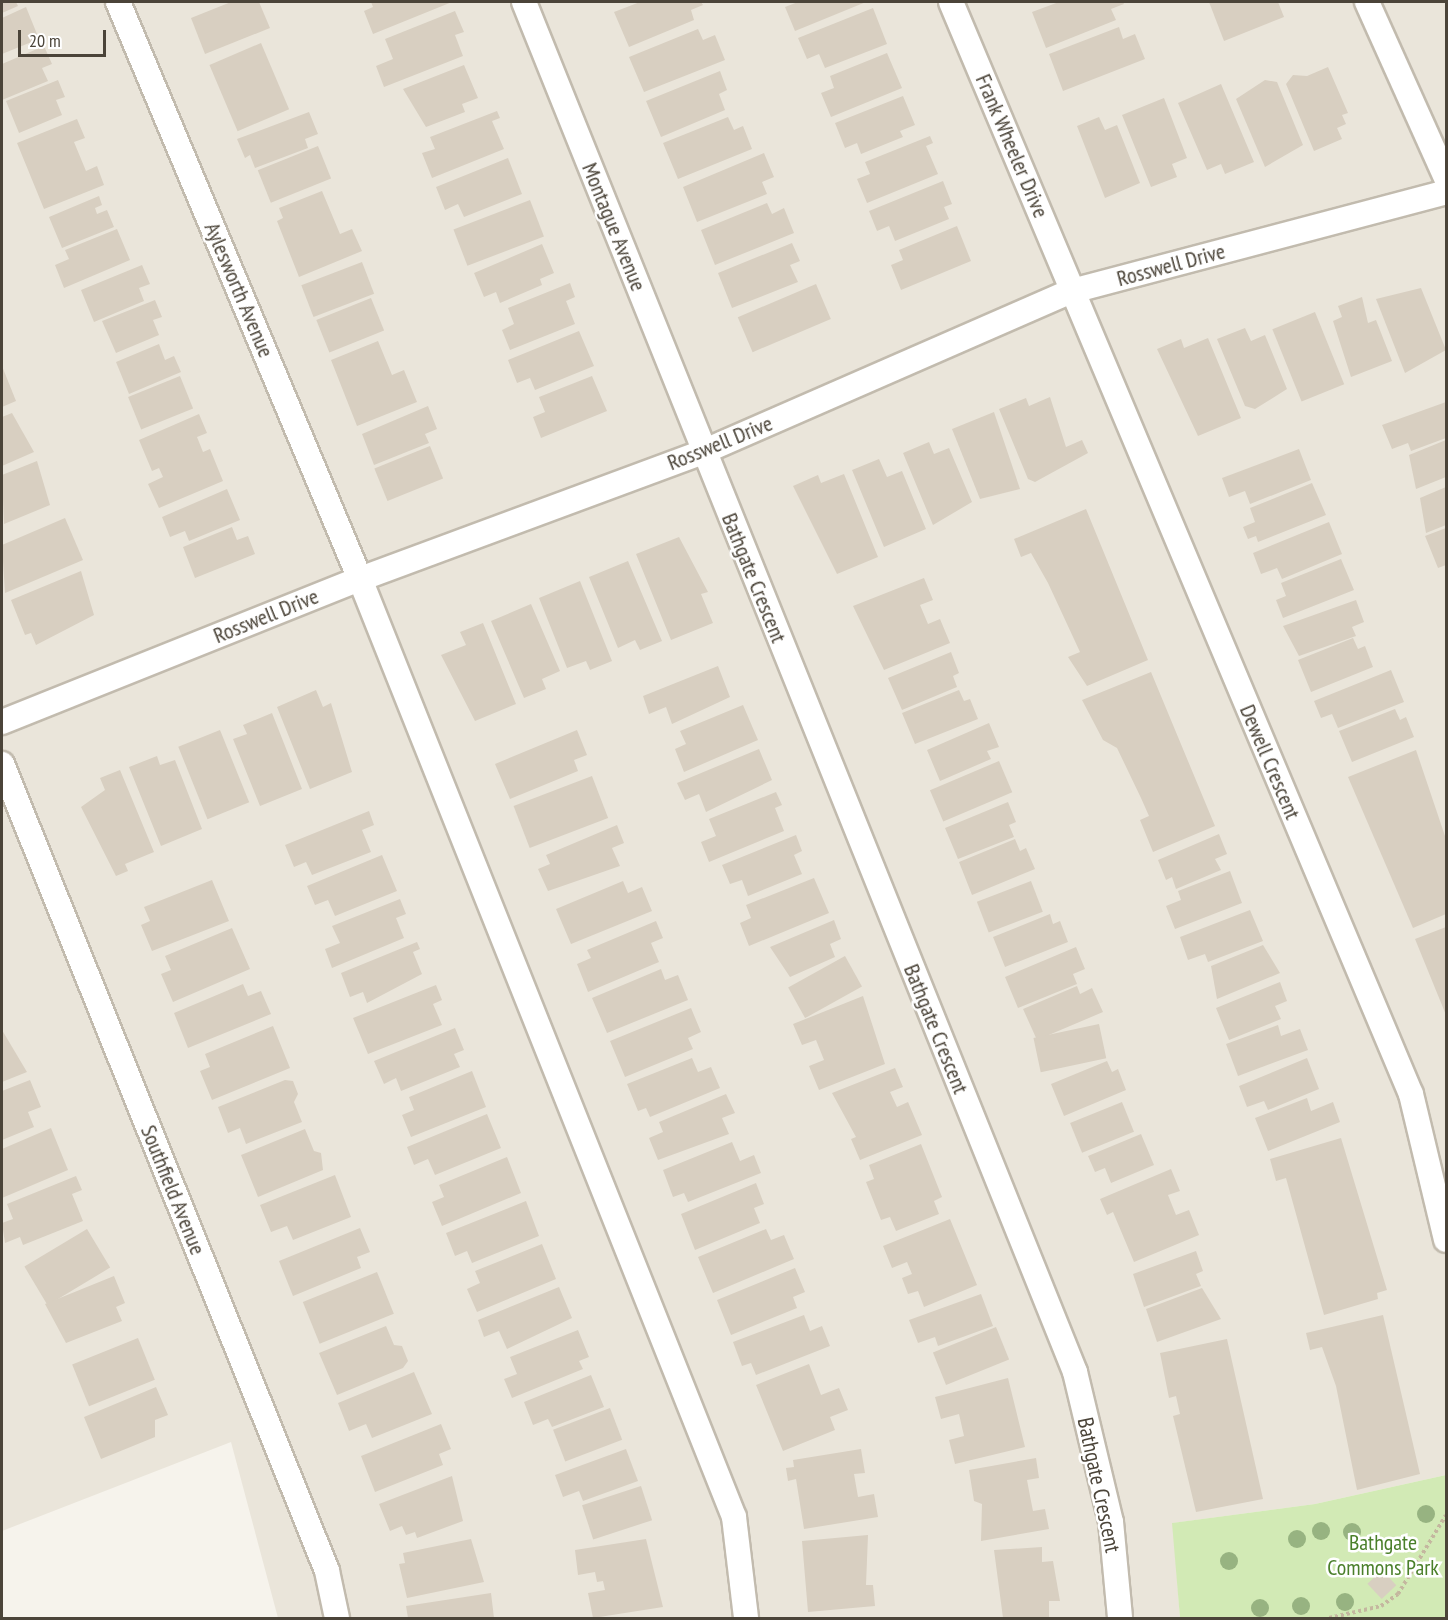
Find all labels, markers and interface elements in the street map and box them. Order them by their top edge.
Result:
scale bar [21,18,110,56]
text: 20 m [29,29,61,52]
street label: Frank Wheeler Drive [970,70,1054,222]
street label: Montague Avenue [576,159,652,295]
street label: Aylesworth Avenue [199,218,279,362]
street label: Rosswell Drive [1114,238,1228,292]
street label: Rosswell Drive [664,410,776,476]
street label: Bathgate Crescent [716,509,792,647]
street label: Rosswell Drive [210,583,322,649]
street label: Dewell Crescent [1234,701,1306,823]
street label: Bathgate Crescent [898,960,974,1098]
street label: Southfield Avenue [135,1121,211,1259]
street label: Bathgate Crescent [1072,1415,1126,1555]
park label: Bathgate Commons Park [1327,1529,1439,1580]

